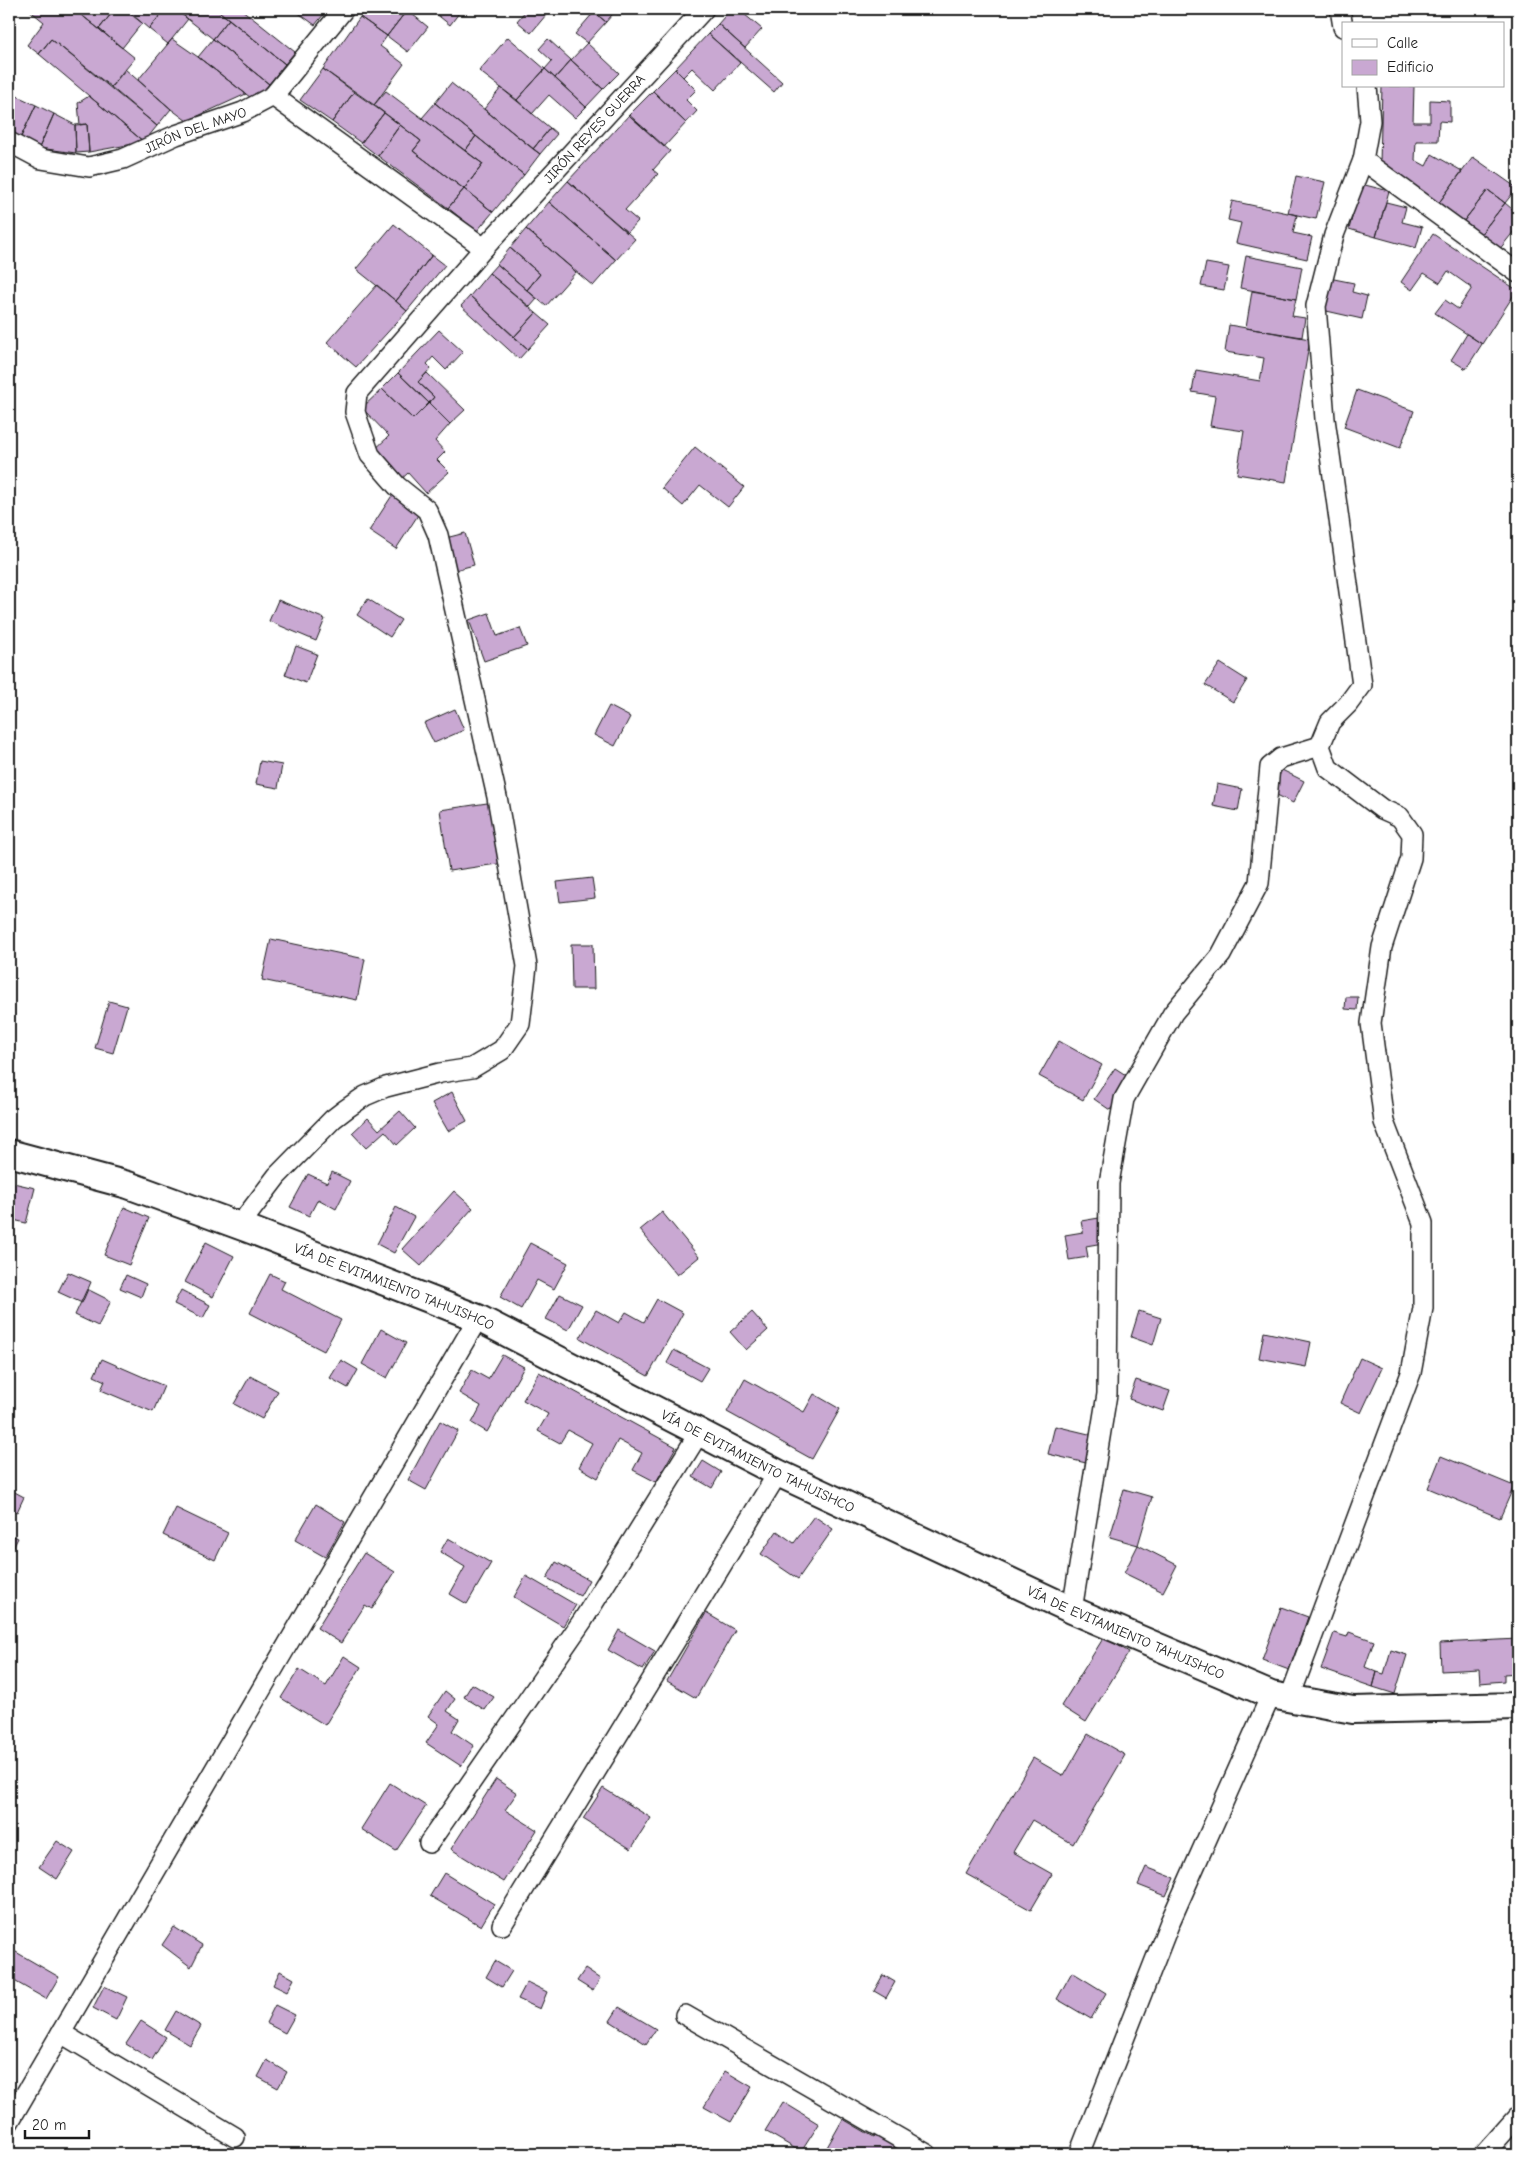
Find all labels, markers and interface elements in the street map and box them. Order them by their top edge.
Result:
legend [1342,22,1504,88]
text: Calle [1387,34,1419,52]
text: Edificio [1387,58,1434,76]
street label: JIRÓN REYES GUERRA [540,70,648,187]
street label: JIRÓN DEL MAYO [142,103,249,157]
street label: VÍA DE EVITAMIENTO TAHUISHCO [292,1239,497,1333]
street label: VÍA DE EVITAMIENTO TAHUISHCO [658,1406,857,1516]
street label: VÍA DE EVITAMIENTO TAHUISHCO [1024,1582,1227,1683]
scale bar [25,2108,89,2140]
text: 20 m [32,2116,66,2134]

